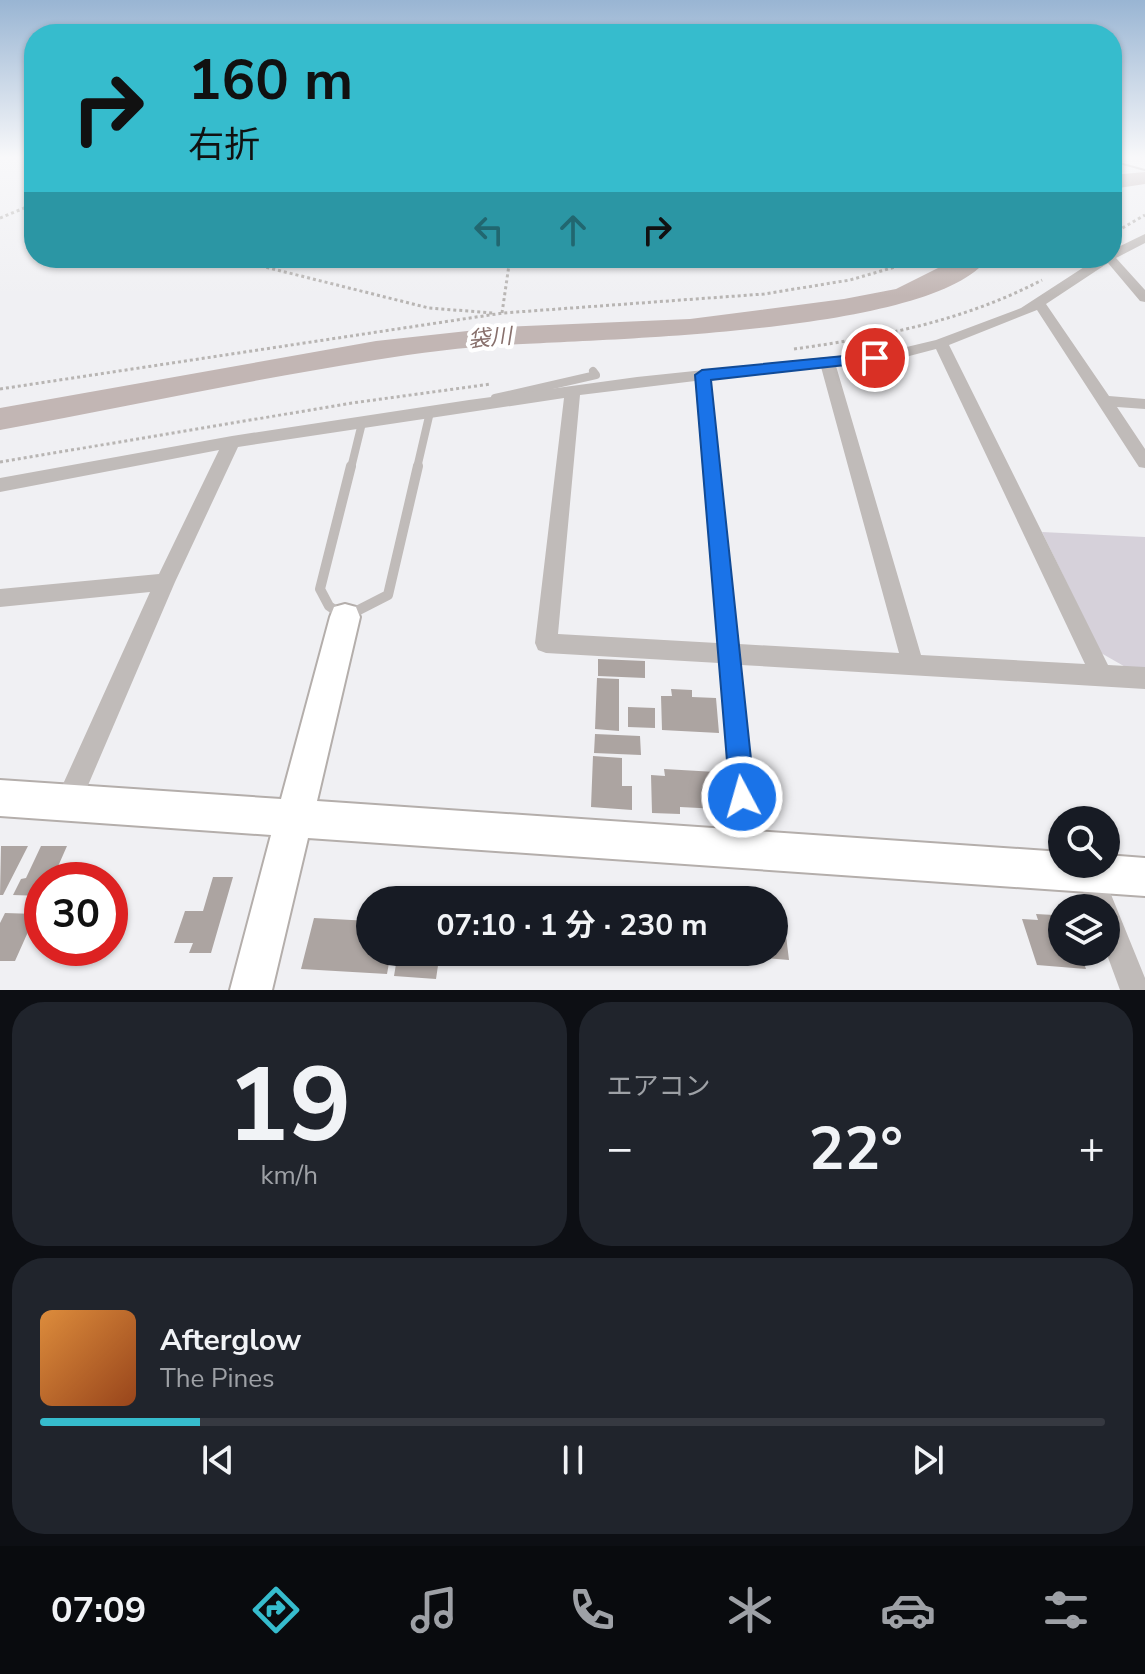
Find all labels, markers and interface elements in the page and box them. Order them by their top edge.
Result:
text: 160 m [188,42,353,119]
icon: right [56,56,160,160]
text: 右折 [188,121,260,170]
icon: left [467,208,511,252]
icon: ahead [551,208,595,252]
icon: right [635,208,679,252]
water label: 袋川 [467,321,515,355]
pin [841,324,909,392]
icon: arrive [853,336,897,380]
position arrow [700,755,784,839]
map controls [1048,806,1120,966]
button: search [1048,806,1120,878]
speed limit sign: 30 [24,862,128,966]
button: layers [1048,894,1120,966]
text: 07:10 · 1 分 · 230 m [436,905,708,946]
text: 19 [227,1035,352,1177]
text: エアコン [607,1069,711,1104]
text: 22° [808,1108,903,1190]
text: − [607,1119,633,1179]
text: + [1079,1119,1105,1179]
text: km/h [261,1158,318,1193]
text: Afterglow [160,1320,301,1361]
text: The Pines [160,1361,275,1396]
icon: previous [196,1438,240,1482]
icon: pause [551,1438,595,1482]
icon: next [906,1438,950,1482]
icon: directions [248,1582,304,1638]
icon: music [406,1582,462,1638]
icon: phone [564,1582,620,1638]
icon: climate [722,1582,778,1638]
icon: car [880,1582,936,1638]
icon: filters [1038,1582,1094,1638]
text: 07:09 [51,1586,146,1635]

